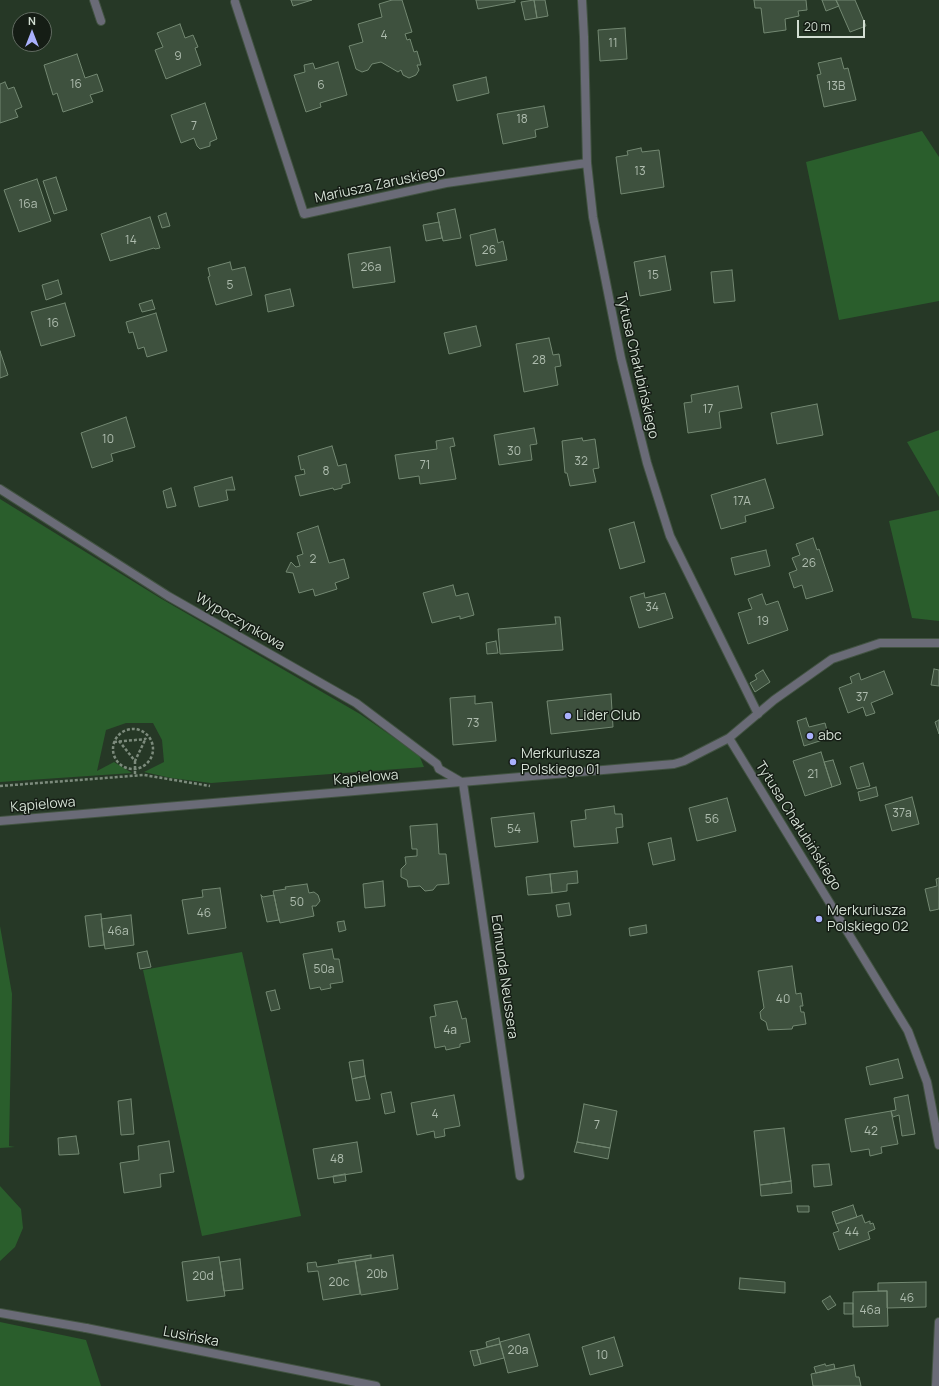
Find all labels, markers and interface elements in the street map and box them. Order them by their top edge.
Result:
north arrow [12,12,52,52]
scale bar [799,12,867,38]
text: N [28,13,36,28]
text: 20 m [804,18,831,35]
house number: 4 [380,29,388,43]
house number: 11 [608,37,618,51]
house number: 9 [174,50,182,64]
house number: 16 [70,78,82,92]
house number: 6 [317,79,325,93]
house number: 13B [827,80,845,94]
house number: 18 [516,113,528,127]
house number: 7 [191,120,197,134]
street label: Mariusza Zaruskiego [313,163,447,207]
house number: 13 [634,165,646,179]
house number: 16a [19,198,37,212]
house number: 14 [125,234,137,248]
house number: 26 [482,244,496,258]
house number: 26a [361,261,381,275]
house number: 15 [647,269,659,283]
house number: 5 [227,279,233,293]
street label: Tytusa Chałubińskiego [612,291,662,441]
house number: 16 [47,317,59,331]
house number: 28 [532,354,546,368]
house number: 17 [703,403,713,417]
house number: 10 [102,433,114,447]
house number: 30 [507,445,521,459]
house number: 32 [574,455,588,469]
house number: 71 [420,459,430,473]
house number: 8 [323,465,329,479]
house number: 17A [733,495,751,509]
house number: 2 [310,553,316,567]
house number: 26 [802,557,816,571]
street label: Wypoczynkowa [192,590,288,654]
house number: 34 [645,601,659,615]
house number: 19 [757,615,769,629]
house number: 37 [856,691,868,705]
place label: Lider Club [576,708,641,724]
marker: Lider Club [563,711,573,721]
house number: 73 [467,717,479,731]
place label: abc [818,728,842,744]
marker: abc [805,731,815,741]
place label: Merkuriusza Polskiego 01 [521,746,600,778]
marker: Merkuriusza Polskiego 01 [508,757,518,767]
street label: Tytusa Chałubińskiego [751,758,845,894]
street label: Kąpielowa [333,767,399,789]
house number: 21 [807,768,819,782]
street label: Kąpielowa [10,794,76,816]
house number: 37a [892,807,912,821]
house number: 56 [705,813,719,827]
house number: 54 [507,823,521,837]
house number: 50 [290,896,304,910]
place label: Merkuriusza Polskiego 02 [827,903,909,936]
house number: 46 [197,907,211,921]
street label: Edmunda Neussera [487,914,521,1040]
marker: Merkuriusza Polskiego 02 [814,914,824,924]
house number: 46a [107,925,129,939]
house number: 50a [314,963,334,977]
house number: 40 [776,993,790,1007]
house number: 4a [443,1024,457,1038]
house number: 4 [431,1108,439,1122]
house number: 7 [594,1119,600,1133]
house number: 42 [864,1125,878,1139]
house number: 48 [330,1153,344,1167]
house number: 44 [845,1226,859,1240]
house number: 20b [366,1268,388,1282]
house number: 20d [192,1270,214,1284]
house number: 20c [329,1276,349,1290]
house number: 46 [900,1292,914,1306]
house number: 46a [859,1304,881,1318]
street label: Lusińska [162,1323,220,1351]
house number: 20a [508,1344,528,1358]
house number: 10 [596,1349,608,1363]

